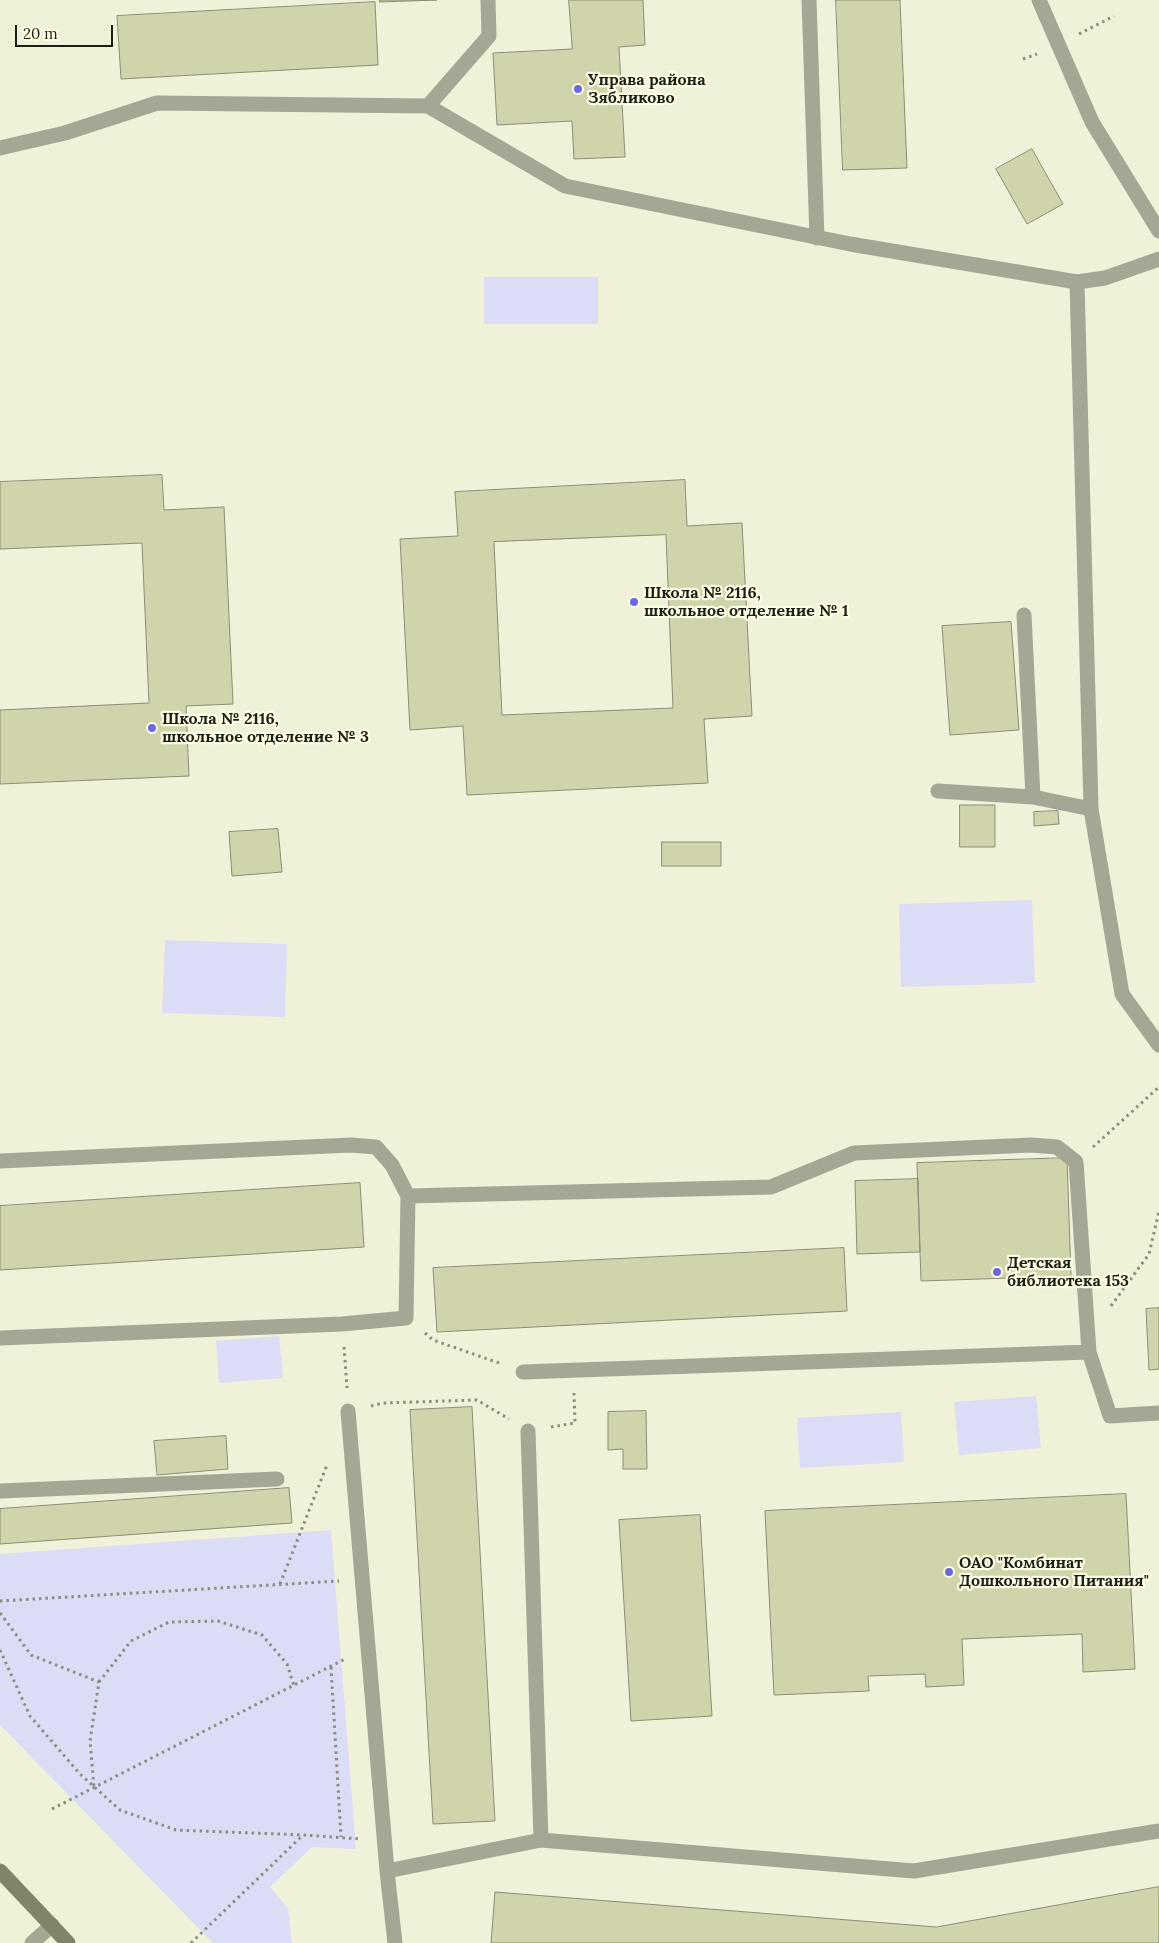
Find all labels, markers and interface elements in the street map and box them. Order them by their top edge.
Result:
scale bar [18,15,115,47]
text: 20 m [23,24,58,43]
place label: Управа района Зябликово [588,70,706,108]
marker: Управа района Зябликово [572,83,584,95]
place label: Школа № 2116, школьное отделение № 1 [644,583,849,621]
marker: Школа № 2116, школьное отделение № 1 [628,596,640,608]
place label: Школа № 2116, школьное отделение № 3 [162,709,369,747]
marker: Школа № 2116, школьное отделение № 3 [146,722,158,734]
place label: Детская библиотека 153 [1007,1253,1129,1291]
marker: Детская библиотека 153 [991,1266,1003,1278]
place label: ОАО "Комбинат Дошкольного Питания" [959,1553,1149,1591]
marker: ОАО "Комбинат Дошкольного Питания" [943,1566,955,1578]

